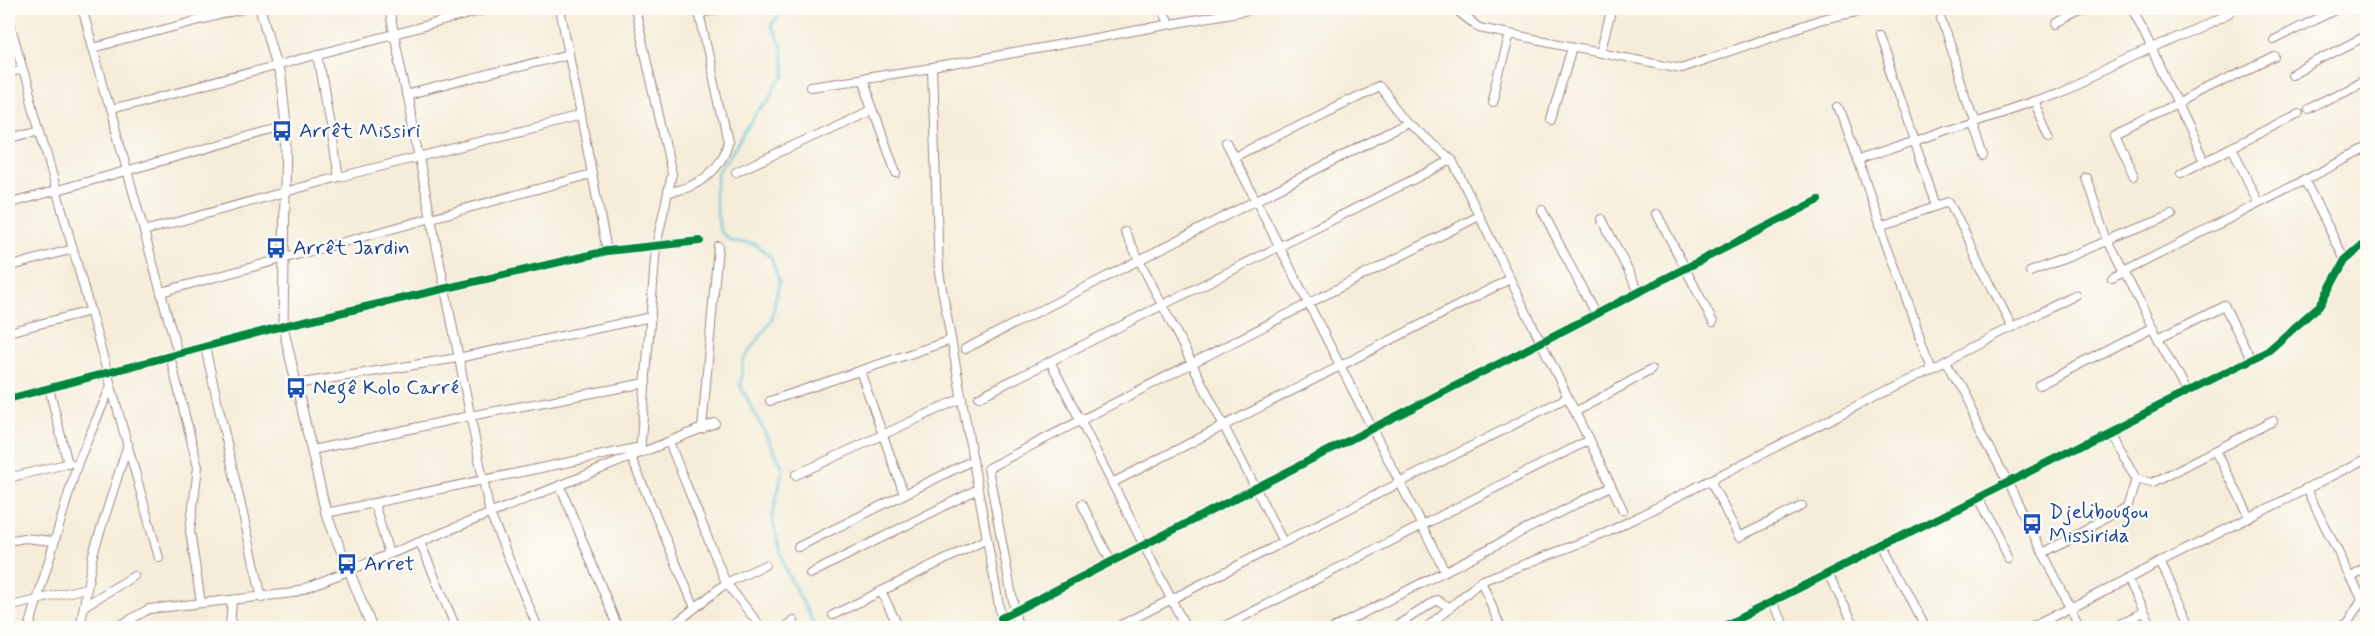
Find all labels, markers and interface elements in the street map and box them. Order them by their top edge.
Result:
place label: Arrêt Missiri [299,117,420,145]
bus stop icon: Arrêt Missiri [270,119,294,143]
place label: Arrêt Jardin [293,234,410,262]
bus stop icon: Arrêt Jardin [264,236,288,260]
place label: Negê Kolo Carré [313,374,459,404]
bus stop icon: Negê Kolo Carré [284,376,308,400]
place label: Djelibougou Missirida [2049,498,2148,550]
bus stop icon: Djelibougou Missirida [2020,512,2044,536]
place label: Arret [364,550,415,578]
bus stop icon: Arret [335,552,359,576]

